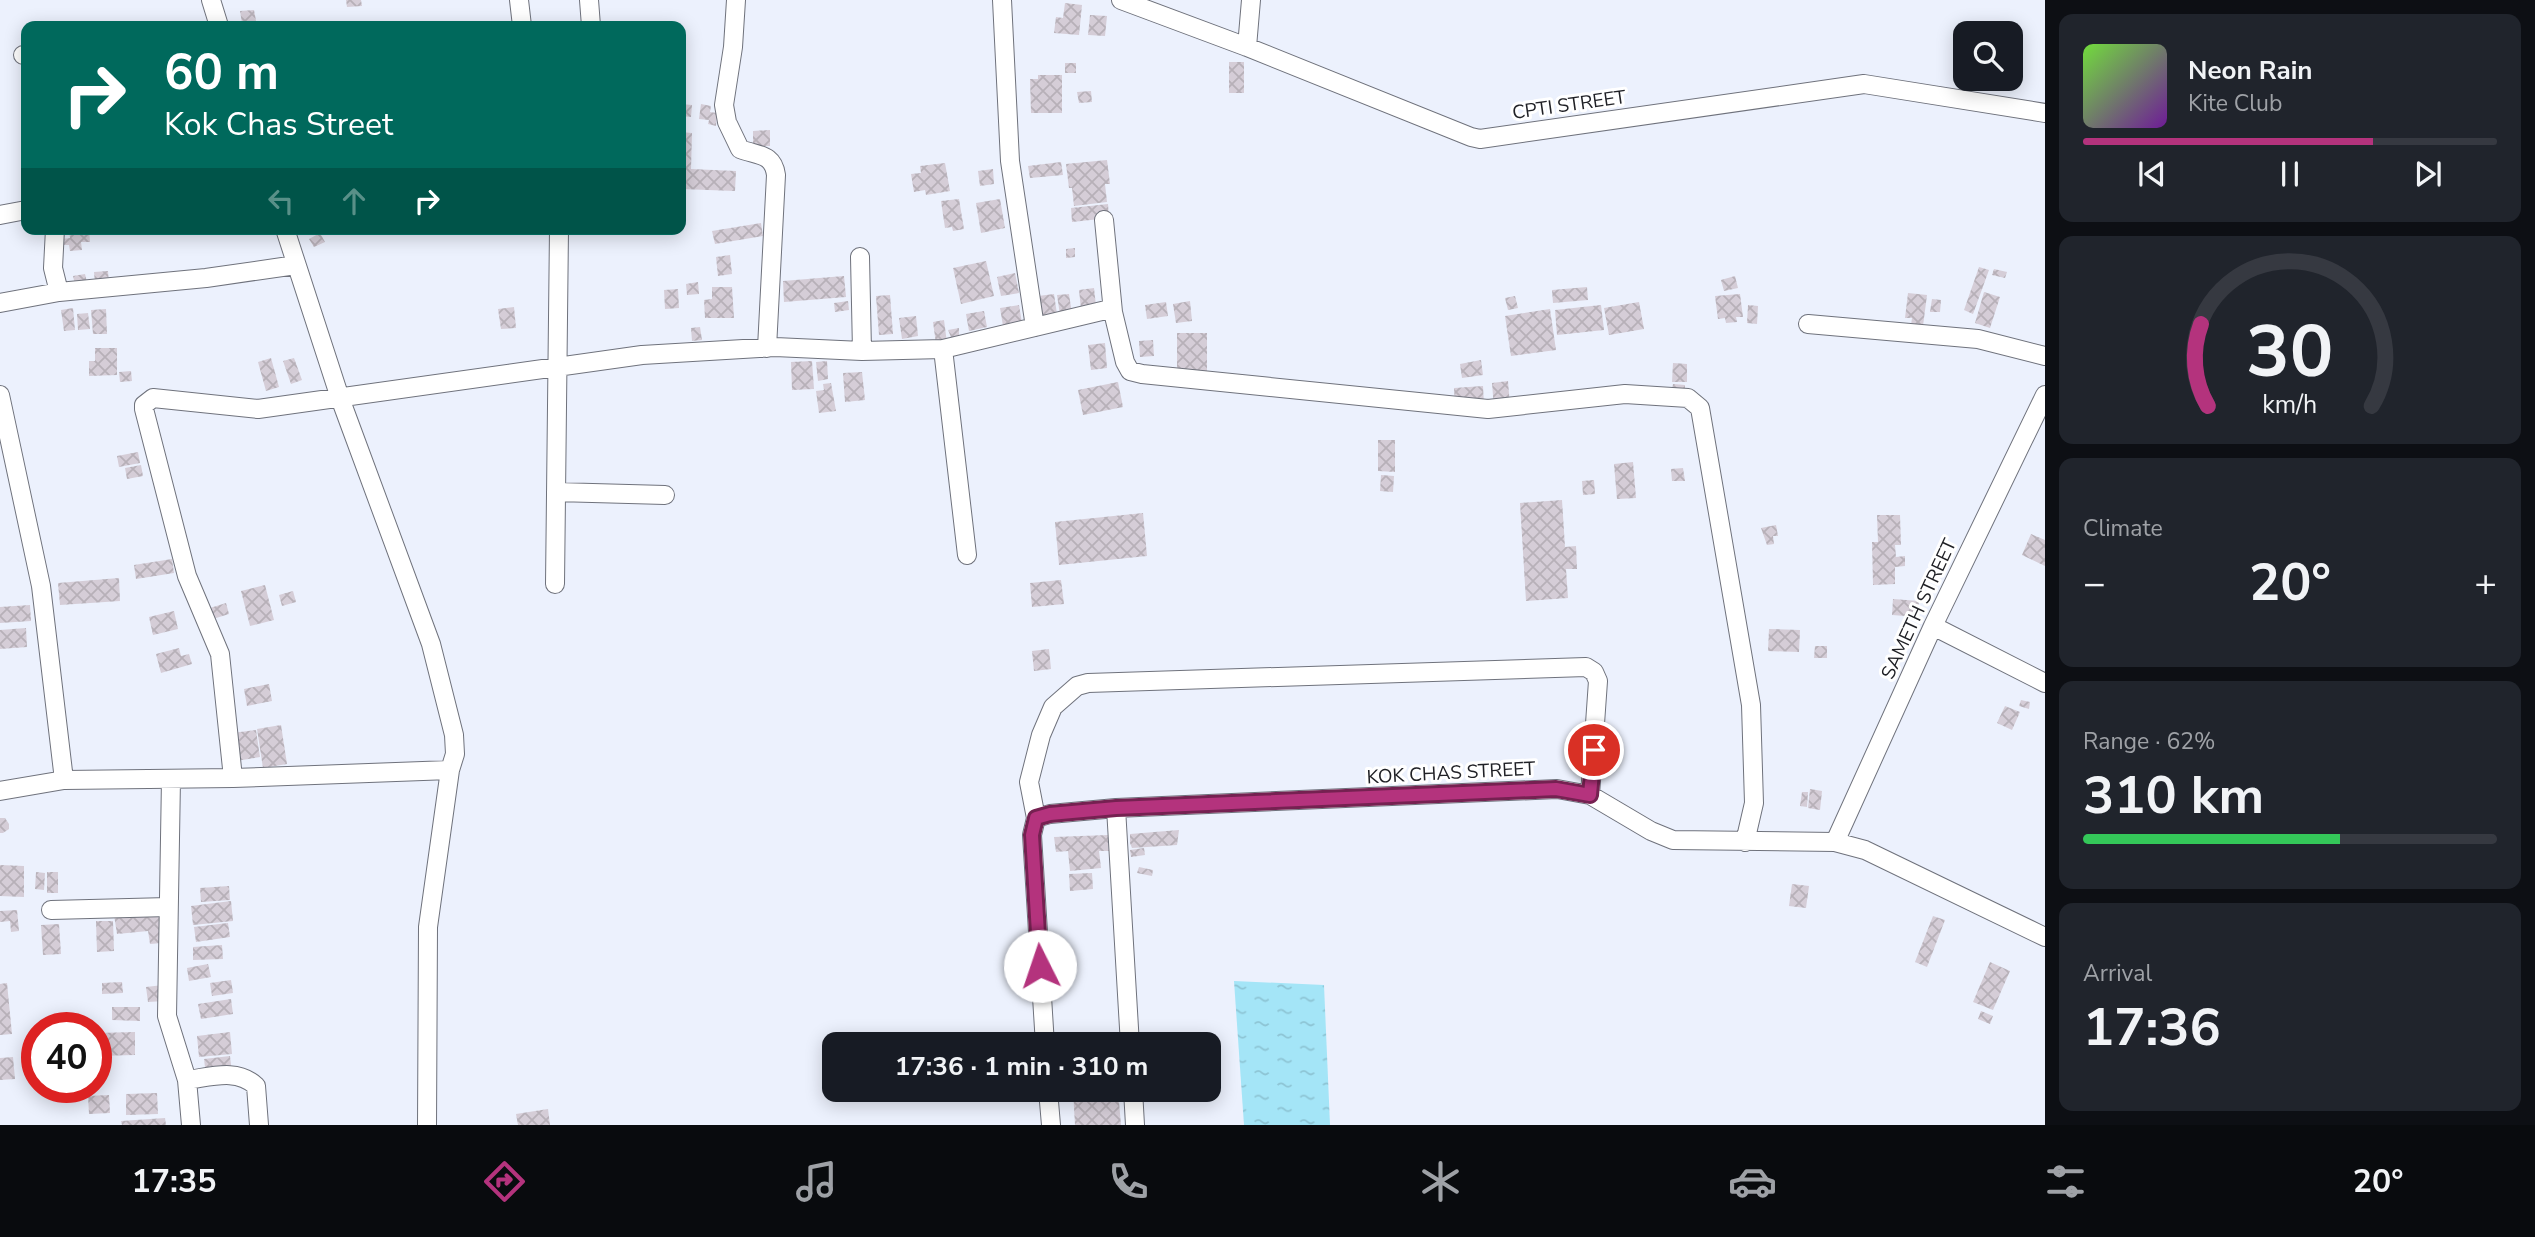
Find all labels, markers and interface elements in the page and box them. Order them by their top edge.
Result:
map controls [1953,21,2023,91]
button: search [1953,21,2023,91]
text: 60 m [164,39,279,106]
icon: right [49,49,140,140]
text: Neon Rain [2188,53,2313,88]
street label: CPTI STREET [1510,84,1628,126]
text: Kite Club [2188,88,2282,119]
text: Kok Chas Street [164,103,393,146]
icon: previous [2133,155,2171,193]
icon: pause [2271,155,2309,193]
icon: next [2409,155,2447,193]
icon: left [262,182,300,220]
icon: ahead [335,182,373,220]
icon: right [408,182,446,220]
text: 30 [2246,303,2334,403]
text: km/h [2262,388,2318,422]
text: Climate [2083,513,2163,544]
street label: SAMETH STREET [1875,534,1963,683]
text: 20° [2249,547,2331,618]
text: − [2083,558,2106,609]
text: + [2474,558,2497,609]
pin [1564,720,1624,780]
text: Range · 62% [2083,726,2215,757]
icon: arrive [1575,731,1613,769]
street label: KOK CHAS STREET [1366,756,1537,790]
text: 310 km [2083,760,2264,831]
position arrow [1003,929,1077,1003]
text: Arrival [2083,958,2152,989]
text: 17:36 [2083,992,2221,1063]
speed limit sign: 40 [21,1012,112,1103]
text: 17:36 · 1 min · 310 m [895,1049,1148,1084]
icon: directions [480,1157,529,1206]
icon: music [792,1157,841,1206]
icon: phone [1104,1157,1153,1206]
icon: climate [1416,1157,1465,1206]
icon: car [1728,1157,1777,1206]
icon: filters [2041,1157,2090,1206]
text: 17:35 [132,1160,216,1203]
text: 20° [2353,1160,2403,1203]

